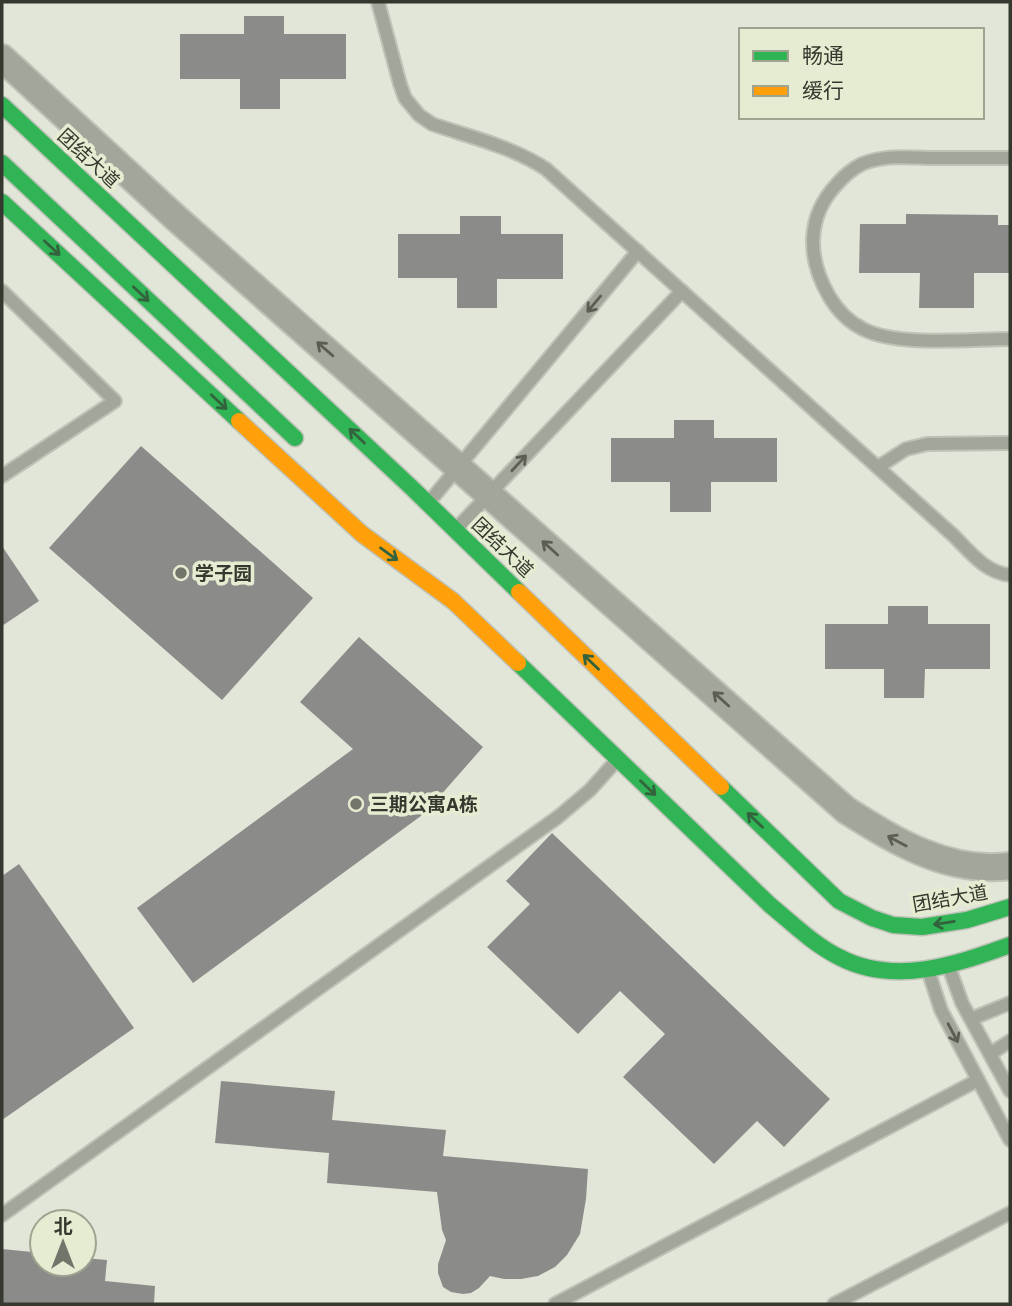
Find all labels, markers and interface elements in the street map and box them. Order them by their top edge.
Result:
legend [739,28,984,119]
text: 畅通 [802,41,844,69]
text: 缓行 [802,76,844,104]
street label: 团结大道 [53,123,125,193]
one-way arrow [43,240,61,256]
one-way arrow [132,285,149,302]
one-way arrow [587,294,602,312]
one-way arrow [316,341,334,357]
one-way arrow [210,394,227,411]
one-way arrow [349,428,366,445]
one-way arrow [511,455,528,472]
street label: 团结大道 [467,512,539,582]
one-way arrow [542,540,560,556]
one-way arrow [379,547,398,561]
place label: 学子园 [195,561,252,585]
marker: 学子园 [173,565,189,581]
one-way arrow [583,653,600,670]
one-way arrow [712,691,730,707]
one-way arrow [639,780,657,796]
place label: 三期公寓A栋 [370,792,478,816]
marker: 三期公寓A栋 [348,796,364,812]
one-way arrow [746,812,763,829]
one-way arrow [888,834,908,848]
street label: 团结大道 [910,880,990,916]
one-way arrow [933,917,956,930]
one-way arrow [947,1022,960,1043]
north arrow [28,1208,98,1278]
text: 北 [53,1214,73,1238]

